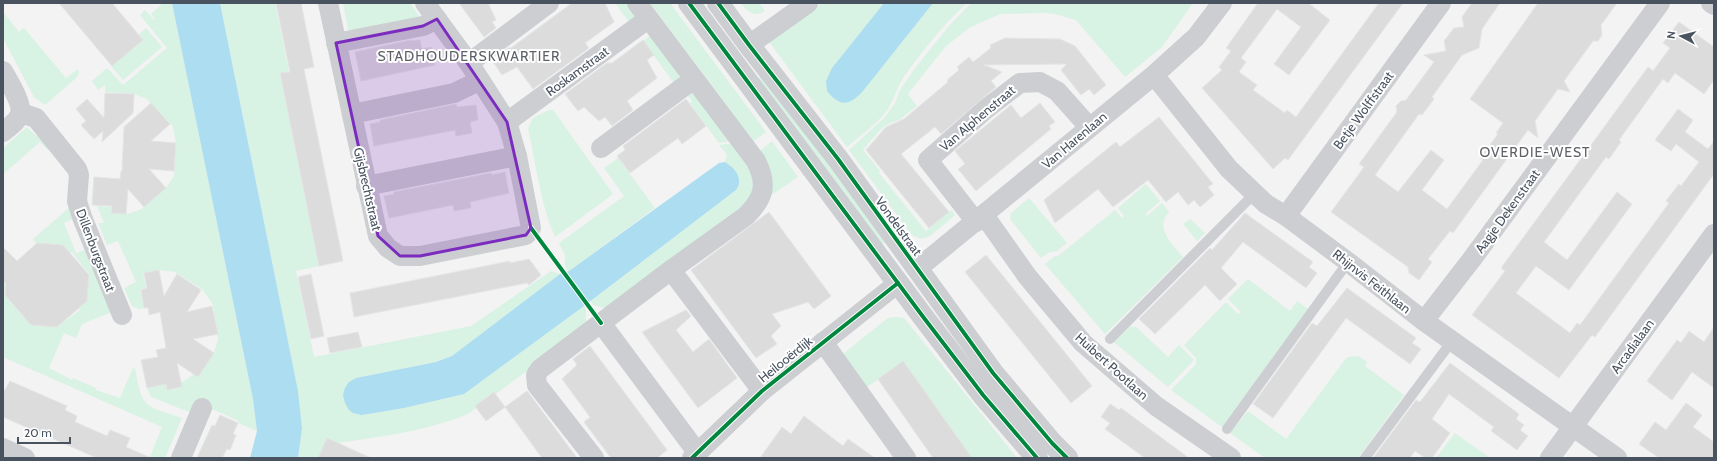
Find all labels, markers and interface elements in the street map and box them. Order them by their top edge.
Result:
north arrow [1661,16,1701,56]
text: N [1664,30,1678,39]
street label: Roskamstraat [542,42,612,99]
district label: STADHOUDERSKWARTIER [378,47,560,65]
street label: Betje Wolffstraat [1329,67,1398,153]
street label: Van Alphenstraat [936,81,1018,154]
street label: Van Harenlaan [1038,108,1110,172]
district label: OVERDIE-WEST [1479,143,1591,161]
street label: Gijsbrechtstraat [350,146,386,233]
street label: Aagje Dekenstraat [1471,166,1544,256]
street label: Vondelstraat [872,193,926,259]
street label: Dillenburgstraat [73,206,119,294]
street label: Rhijnvis Feithlaan [1329,246,1414,317]
street label: Arcadialaan [1607,316,1657,376]
street label: Huibert Pootlaan [1072,329,1152,403]
street label: Heilooërdijk [755,332,816,386]
scale bar [18,419,70,445]
text: 20 m [24,425,52,440]

